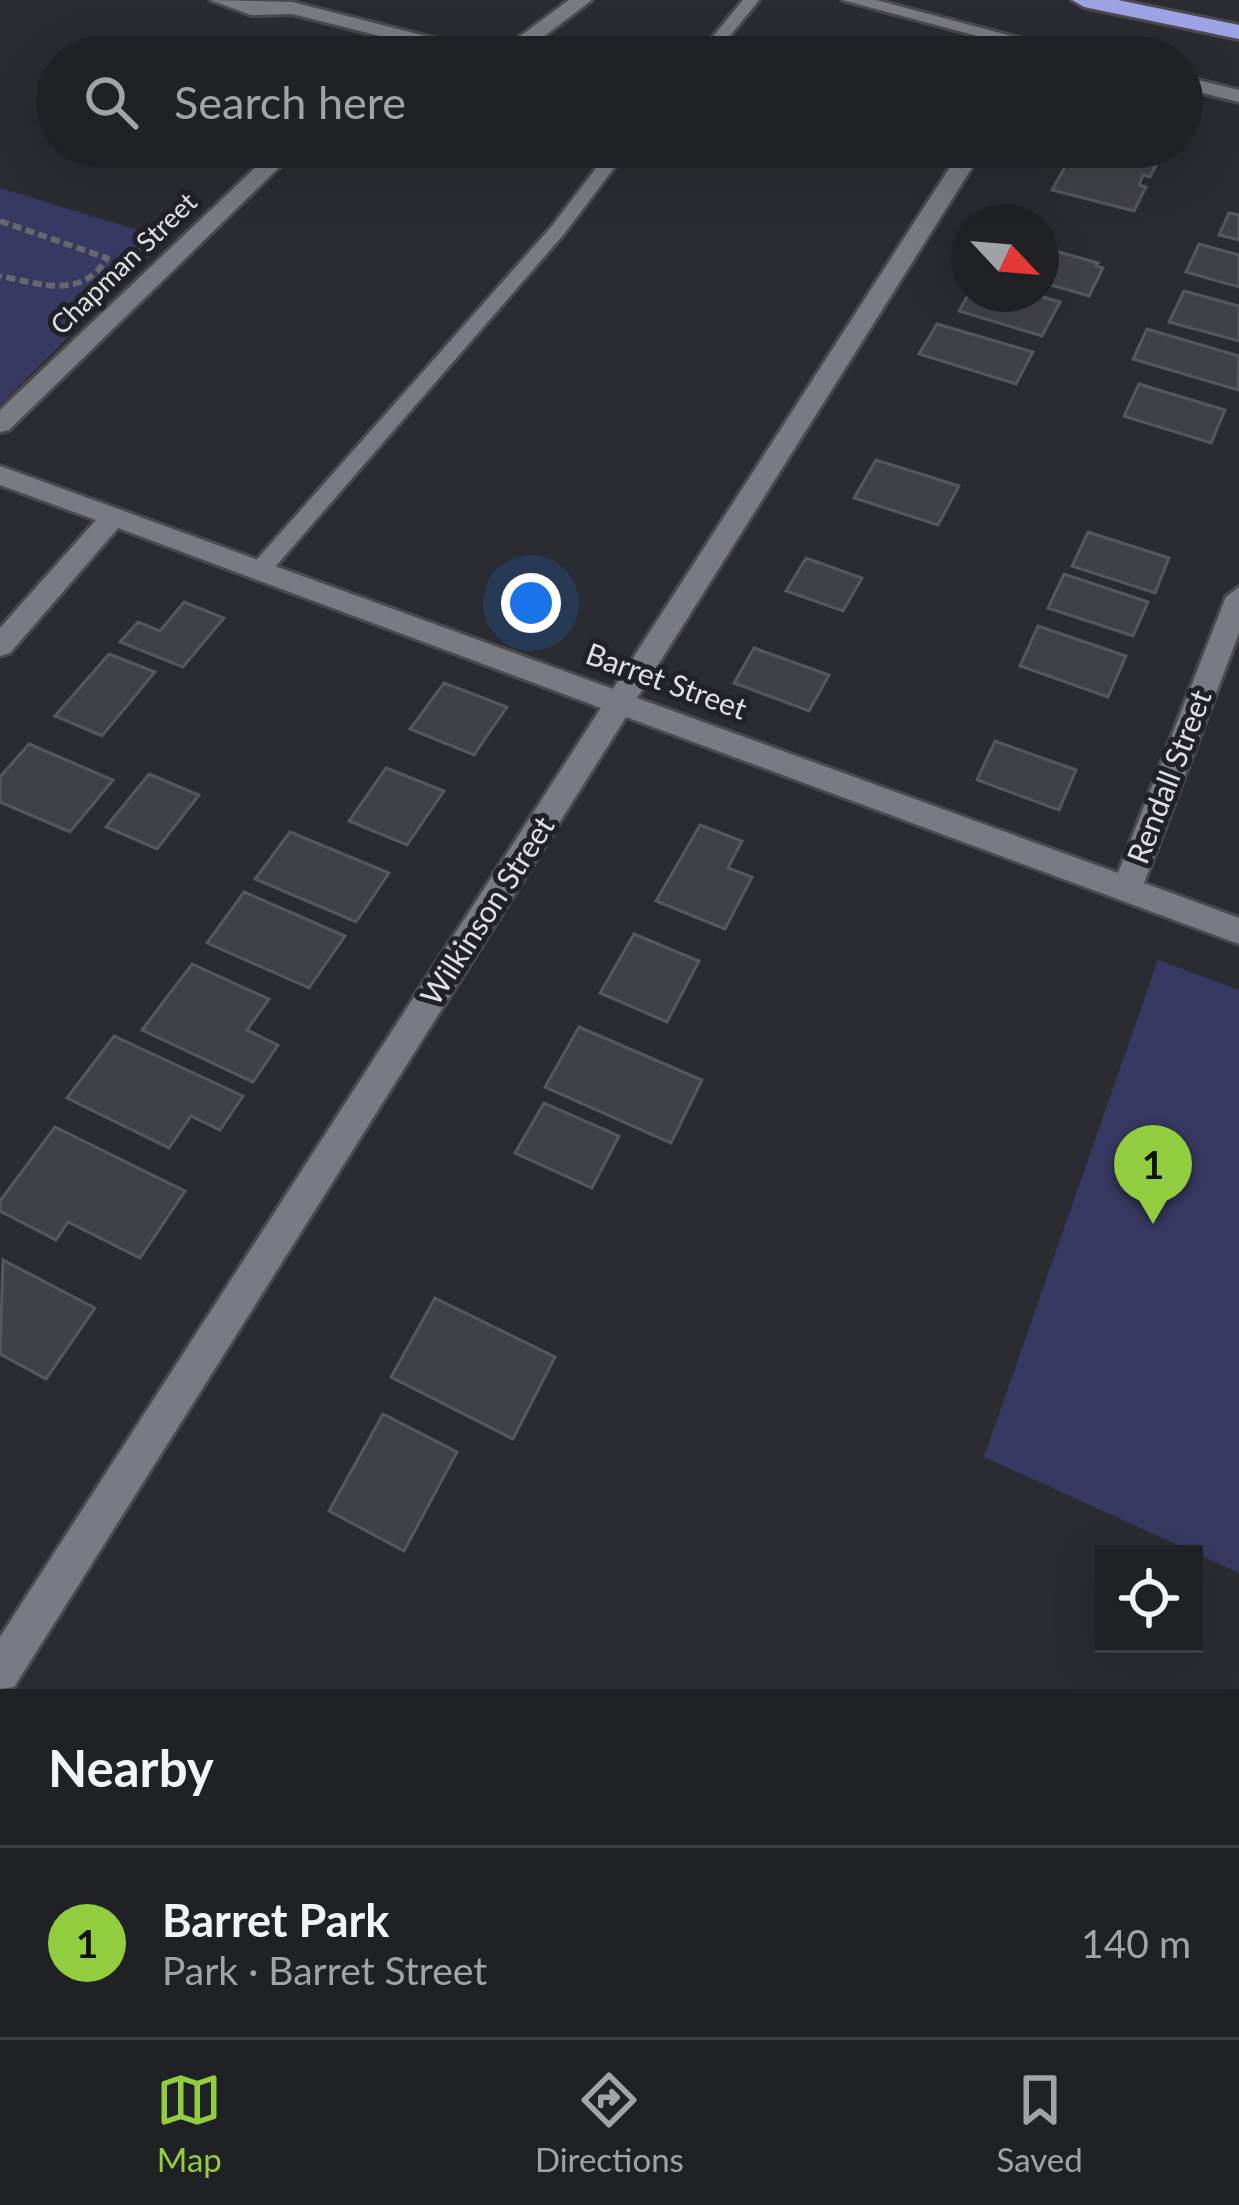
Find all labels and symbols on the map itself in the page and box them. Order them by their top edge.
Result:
street label: Chapman Street [43,185,203,341]
north arrow [951,204,1059,312]
your location [501,573,561,633]
street label: Barret Street [581,634,752,726]
street label: Rendall Street [1119,684,1218,868]
street label: Wilkinson Street [412,809,561,1011]
pin: 1 [1114,1125,1192,1224]

